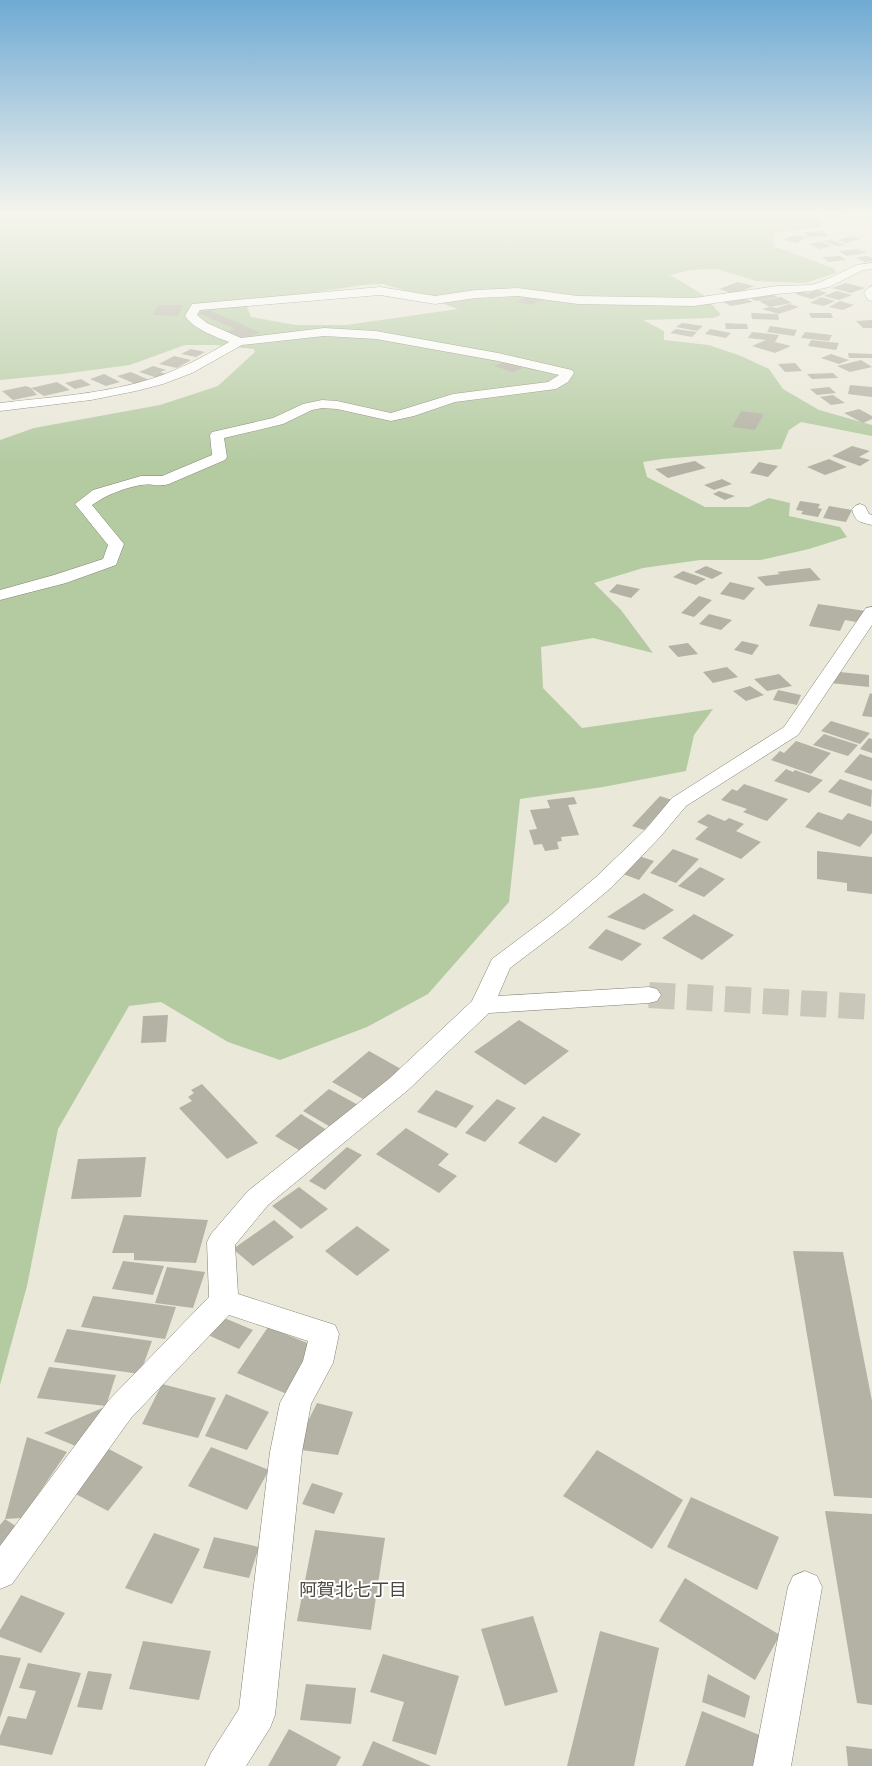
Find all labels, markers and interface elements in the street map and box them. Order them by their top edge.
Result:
district label: 阿賀北七丁目 [299,1578,407,1601]

